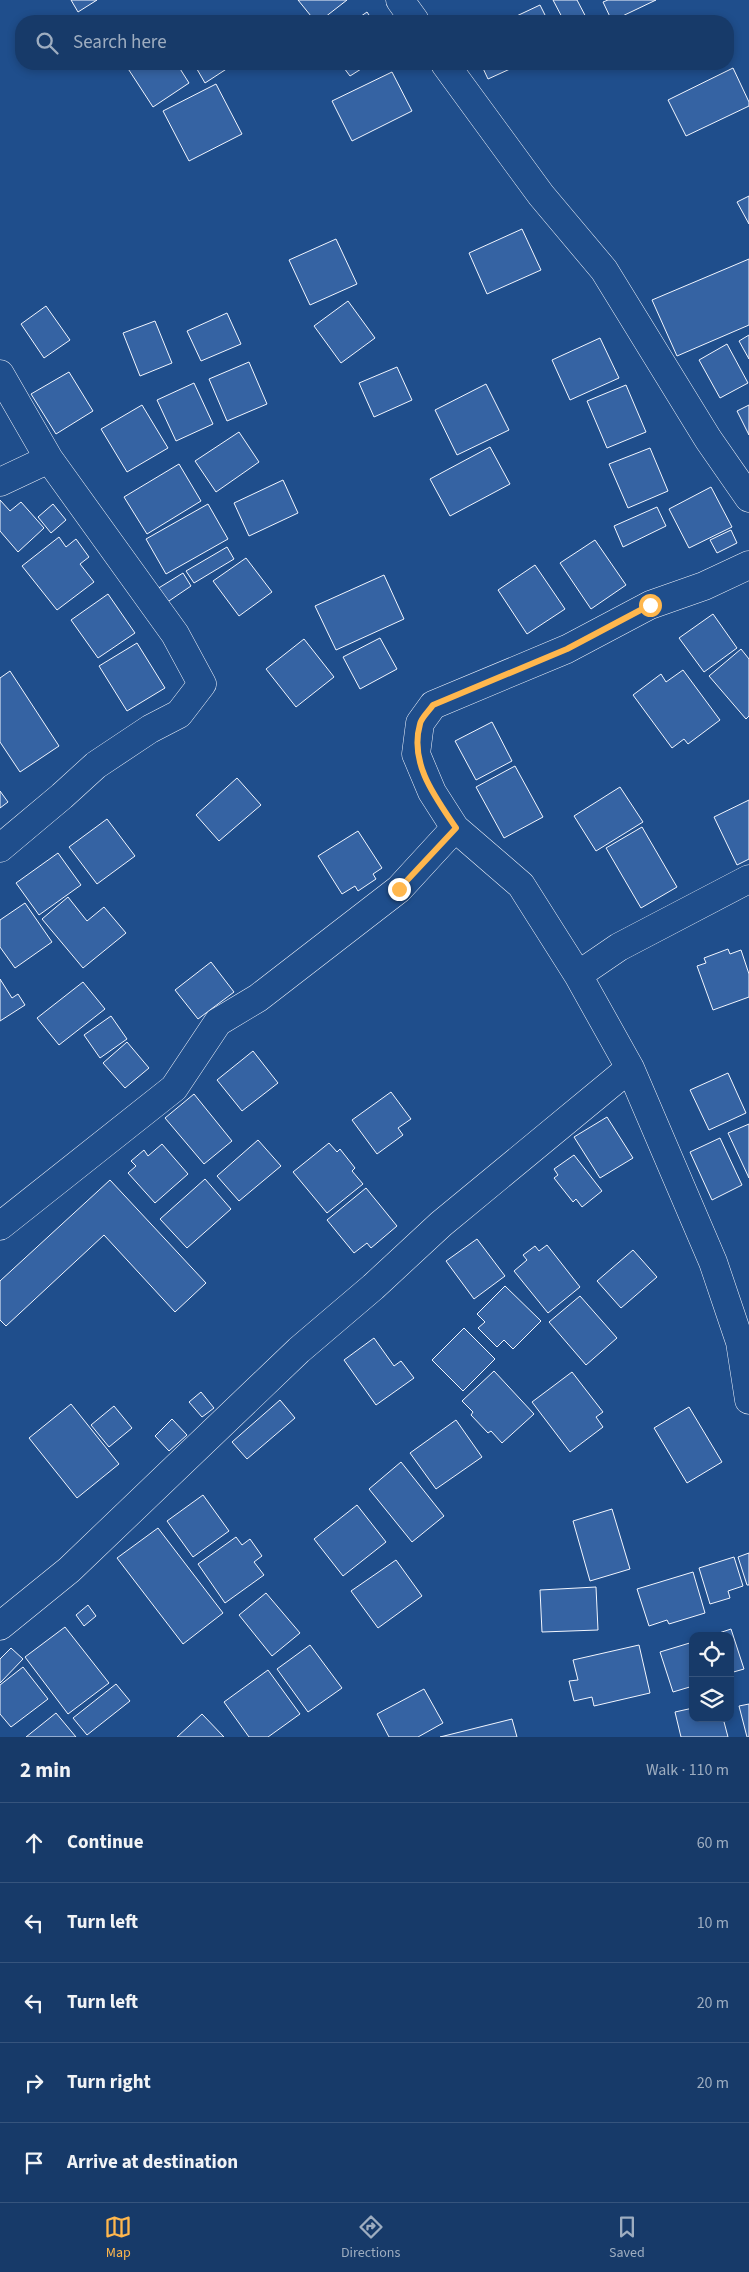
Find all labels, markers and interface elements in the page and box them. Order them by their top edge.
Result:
search box [15,15,734,70]
icon: search [33,29,61,57]
text: Search here [73,29,167,56]
route start [639,594,662,617]
route end [388,878,411,901]
map controls [689,1632,734,1722]
button: locate [689,1632,734,1677]
button: layers [689,1677,734,1722]
text: 2 min [20,1755,71,1785]
text: Walk · 110 m [646,1759,729,1781]
icon: ahead [20,1829,48,1857]
text: Continue [67,1829,144,1856]
text: 60 m [697,1832,729,1854]
icon: left [20,1909,48,1937]
text: Turn left [67,1909,138,1936]
text: 10 m [697,1912,729,1934]
icon: left [20,1989,48,2017]
text: Turn left [67,1989,138,2016]
text: 20 m [697,1992,729,2014]
icon: right [20,2069,48,2097]
text: Turn right [67,2069,151,2096]
text: 20 m [697,2072,729,2094]
icon: arrive [20,2149,48,2177]
text: Arrive at destination [67,2149,238,2176]
tab: Map [104,2213,132,2263]
tab: Directions [341,2213,400,2263]
tab: Saved [609,2213,645,2263]

